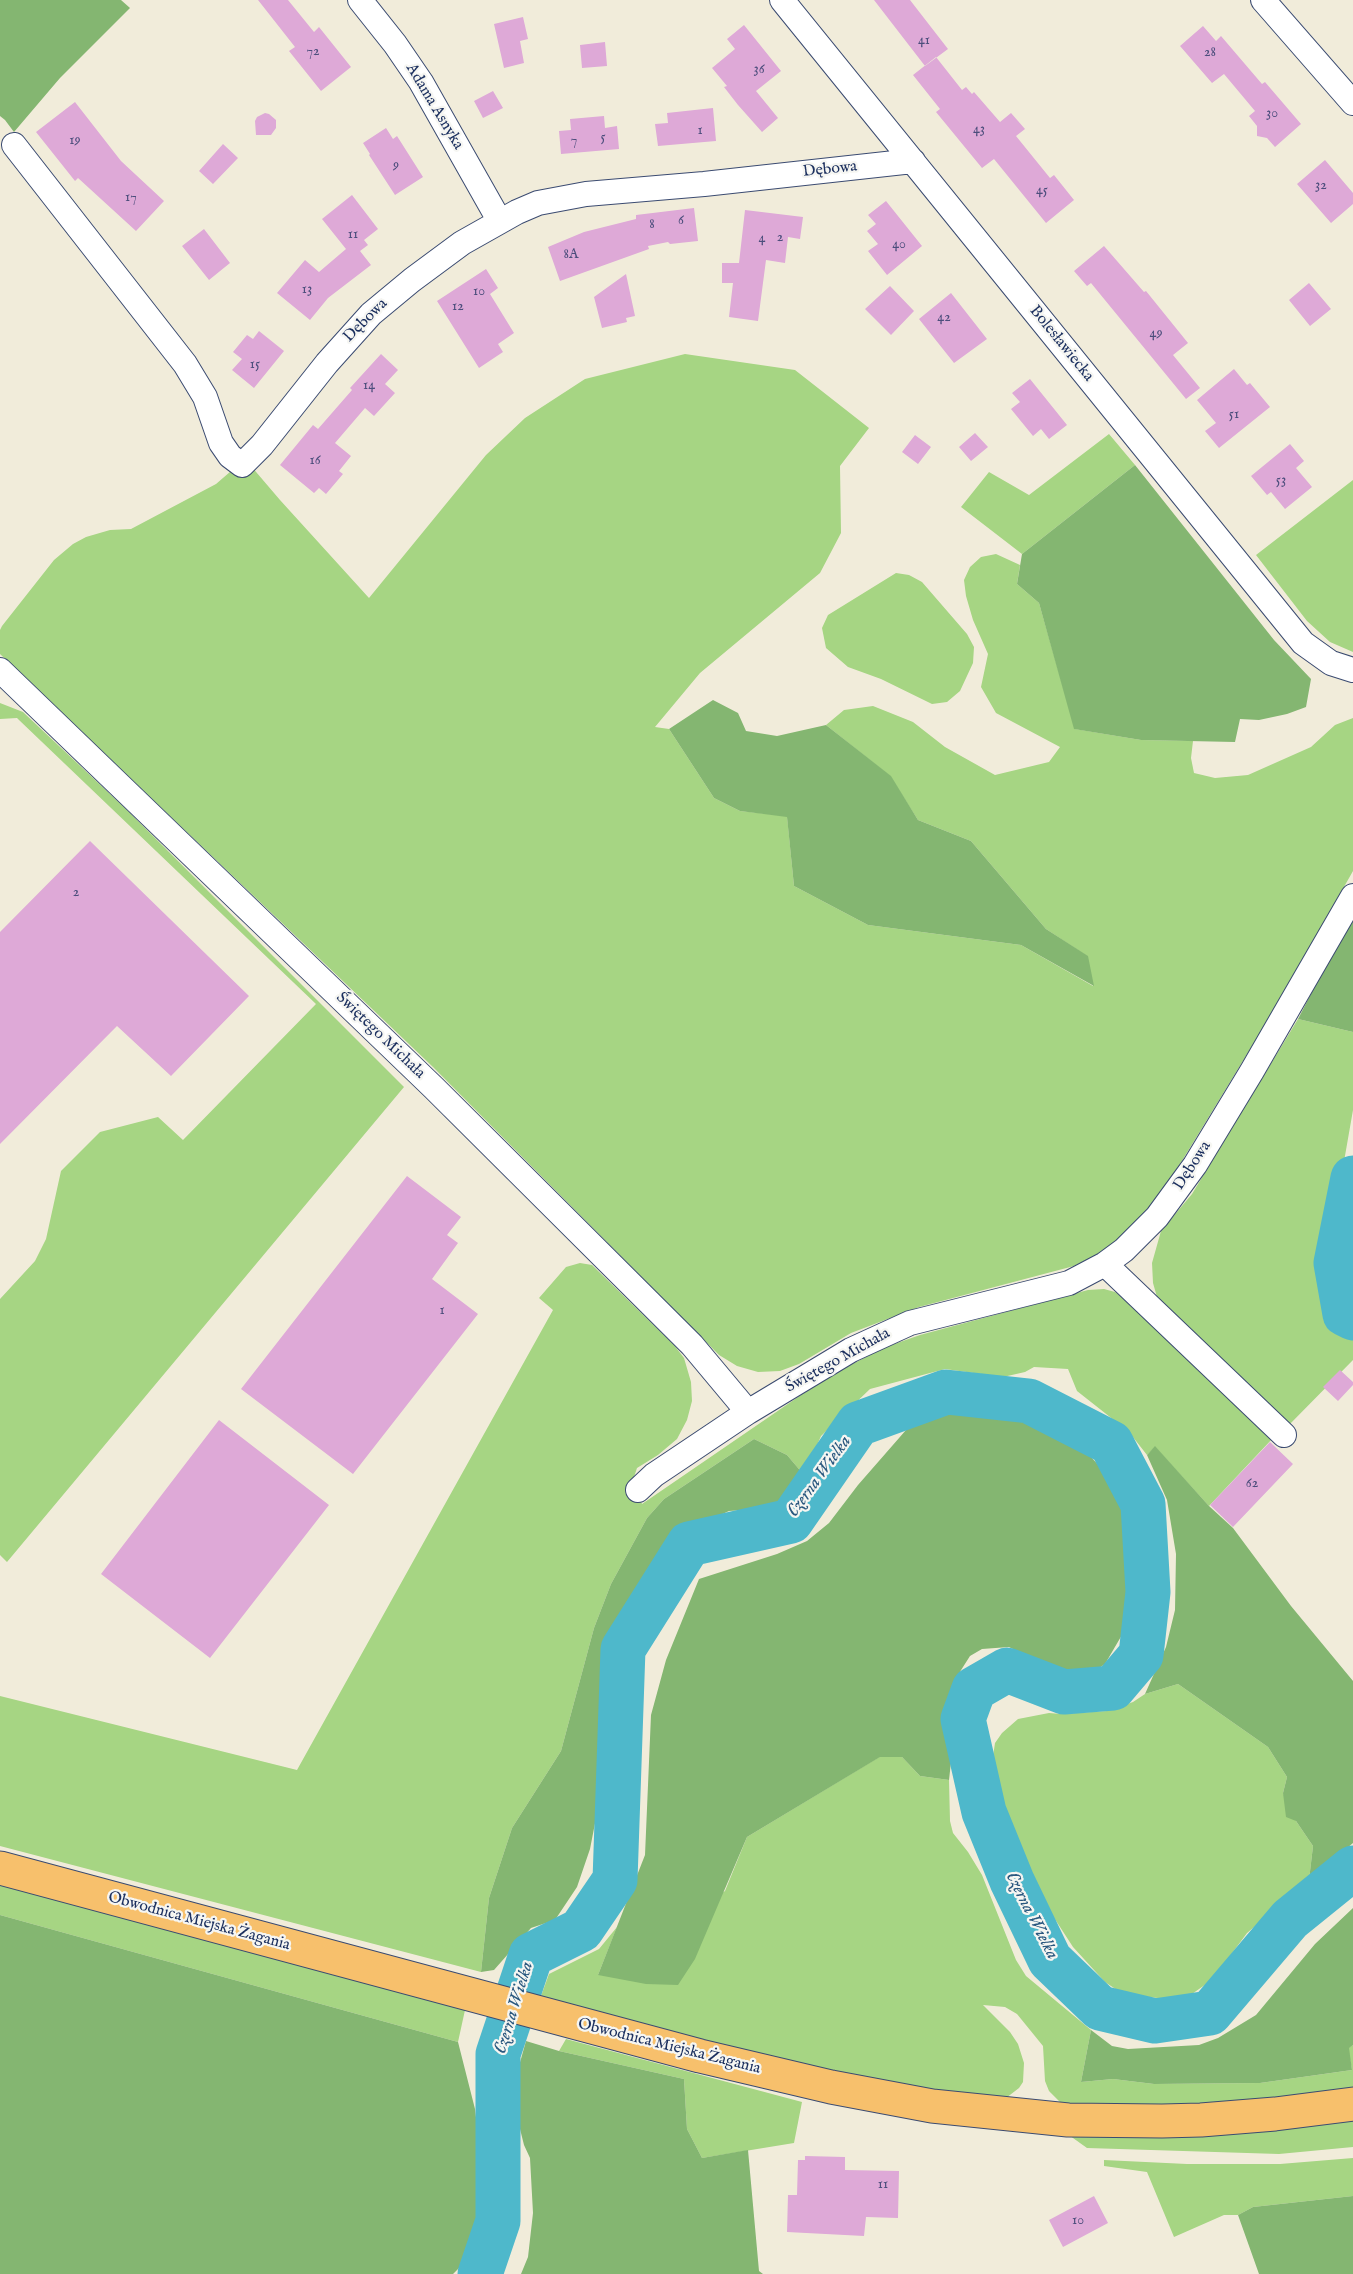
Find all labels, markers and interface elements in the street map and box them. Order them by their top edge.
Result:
house number: 41 [918,33,930,49]
house number: 72 [306,44,320,60]
house number: 28 [1204,45,1216,61]
street label: Adama Asnyka [401,60,467,154]
house number: 36 [753,62,765,78]
house number: 30 [1266,106,1278,122]
house number: 43 [973,122,985,138]
house number: 1 [697,123,703,139]
house number: 5 [600,130,606,146]
house number: 19 [69,133,81,149]
house number: 7 [571,133,577,149]
house number: 9 [393,158,399,174]
street label: Dębowa [802,158,858,182]
house number: 32 [1315,178,1327,194]
house number: 45 [1036,183,1048,199]
house number: 17 [125,190,137,206]
house number: 6 [678,213,684,229]
house number: 8 [649,217,655,233]
house number: 11 [348,227,358,243]
house number: 2 [777,230,783,246]
house number: 4 [759,231,765,247]
house number: 40 [892,237,906,253]
house number: 8A [564,247,578,263]
house number: 13 [302,282,312,298]
house number: 10 [473,284,485,300]
street label: Dębowa [340,295,392,347]
house number: 12 [452,299,464,315]
street label: Bolesławiecka [1025,302,1097,386]
house number: 42 [937,310,951,326]
house number: 49 [1150,326,1162,342]
house number: 15 [250,357,260,373]
house number: 14 [363,378,375,394]
house number: 51 [1229,407,1239,423]
house number: 16 [309,453,321,469]
house number: 53 [1276,473,1286,489]
house number: 2 [73,885,79,901]
street label: Świętego Michała [331,989,429,1083]
street label: Dębowa [1170,1138,1216,1194]
house number: 1 [439,1303,445,1319]
street label: Świętego Michała [782,1324,894,1398]
water label: Czerna Wielka [783,1432,857,1522]
house number: 62 [1246,1476,1258,1492]
water label: Czerna Wielka [1000,1869,1062,1963]
street label: Obwodnica Miejska Żagania [106,1888,292,1956]
water label: Czerna Wielka [491,1959,539,2057]
street label: Obwodnica Miejska Żagania [576,2015,762,2079]
house number: 11 [878,2177,888,2193]
house number: 10 [1072,2213,1084,2229]

